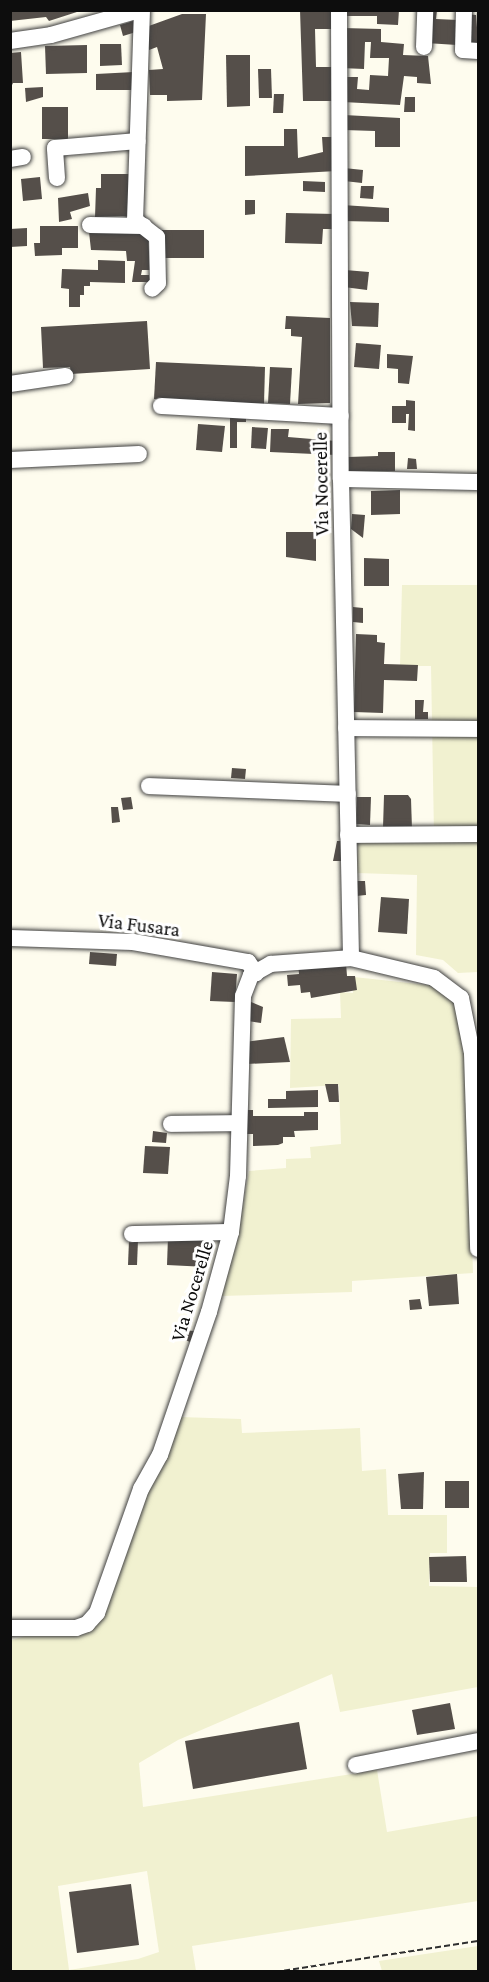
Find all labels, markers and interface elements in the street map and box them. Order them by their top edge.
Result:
street label: Via Nocerelle [308,432,334,536]
street label: Via Fusara [97,908,181,942]
street label: Via Nocerelle [165,1238,219,1344]

